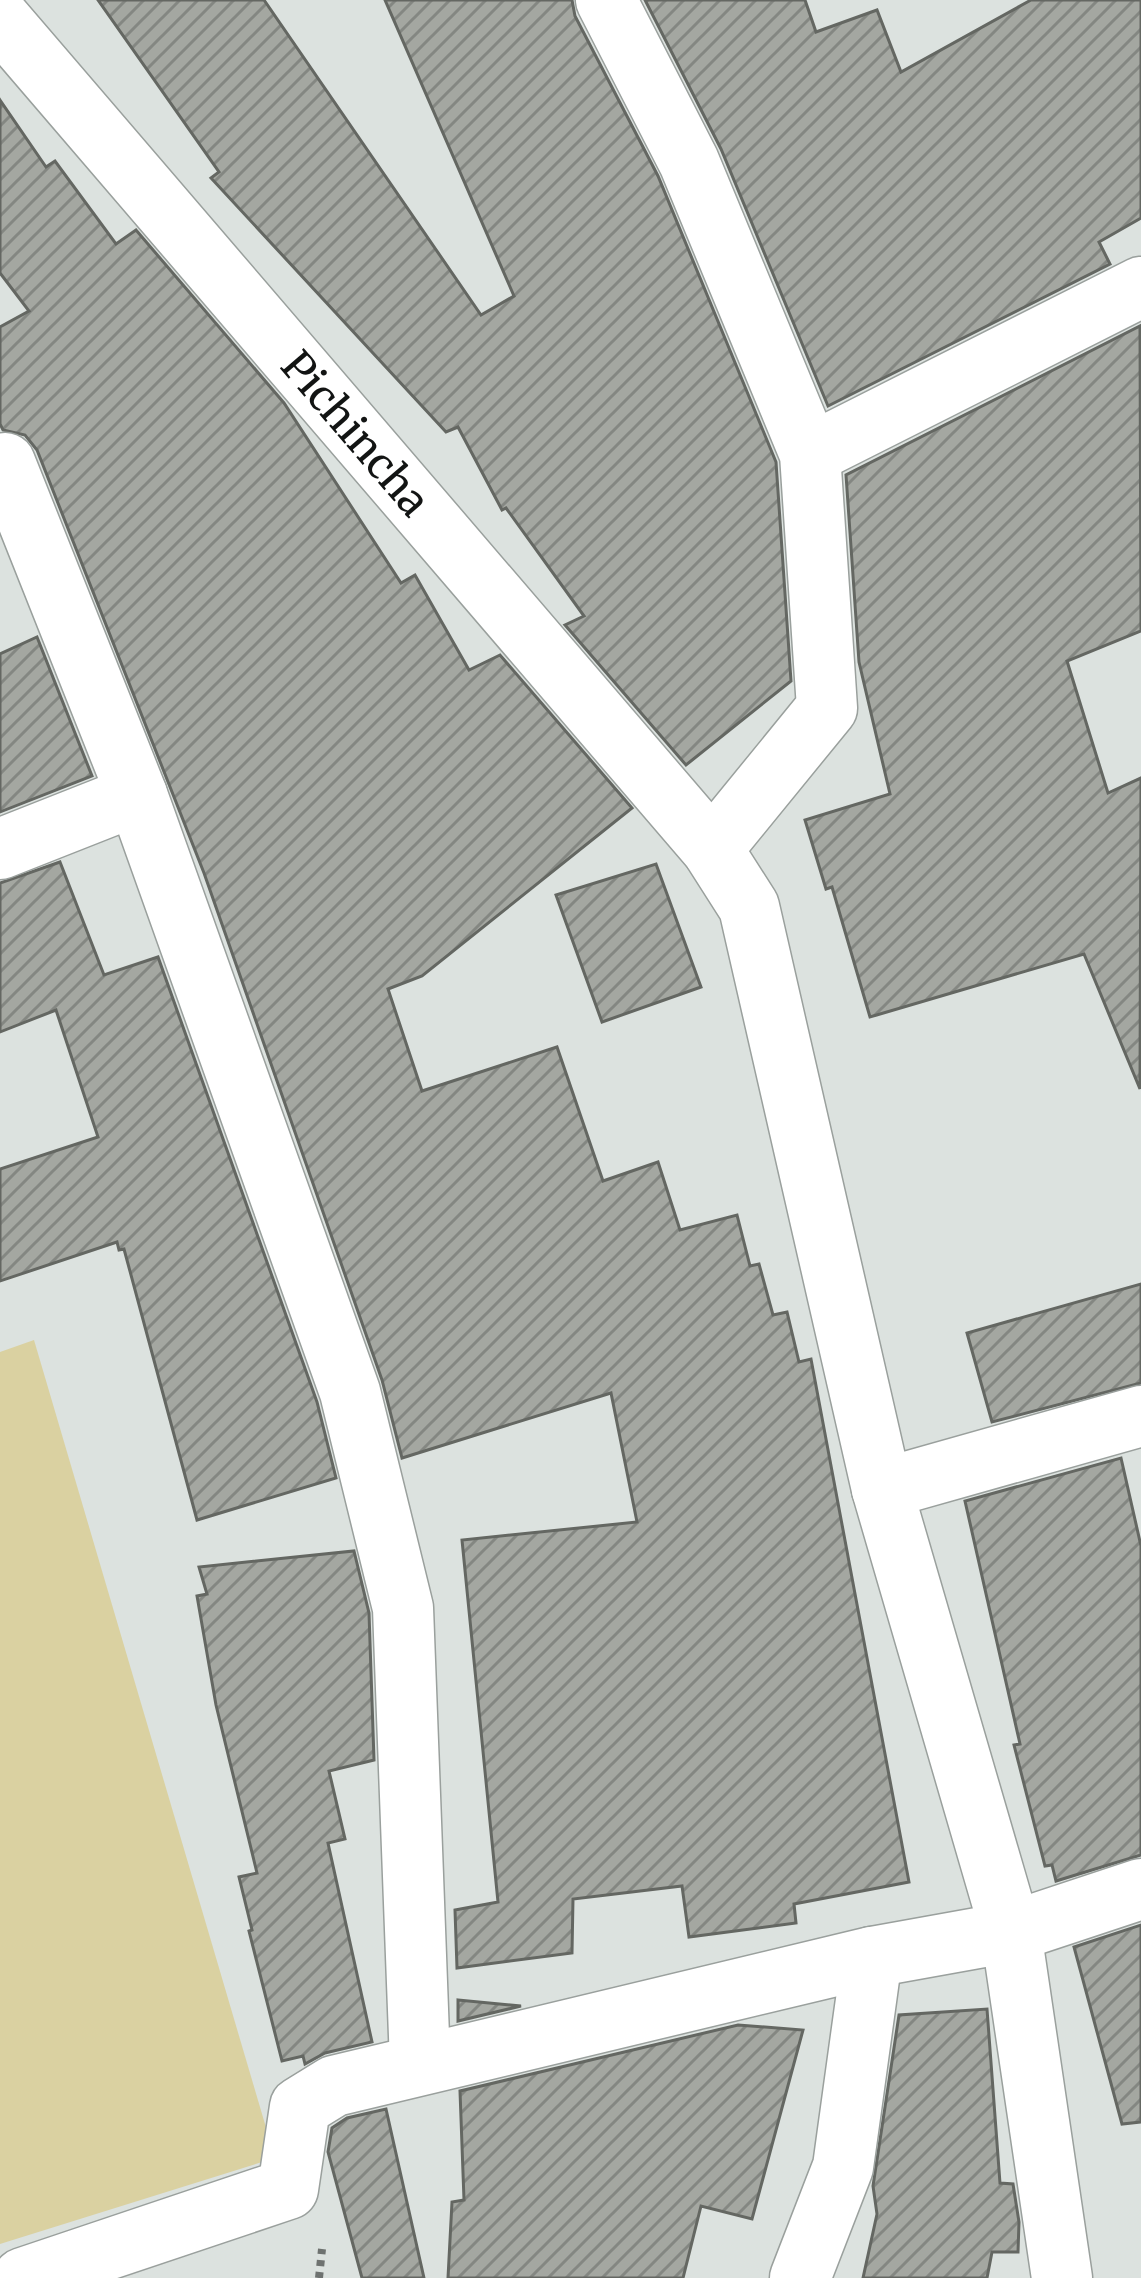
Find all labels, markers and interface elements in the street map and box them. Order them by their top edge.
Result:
street label: Pichincha [270,340,441,527]

